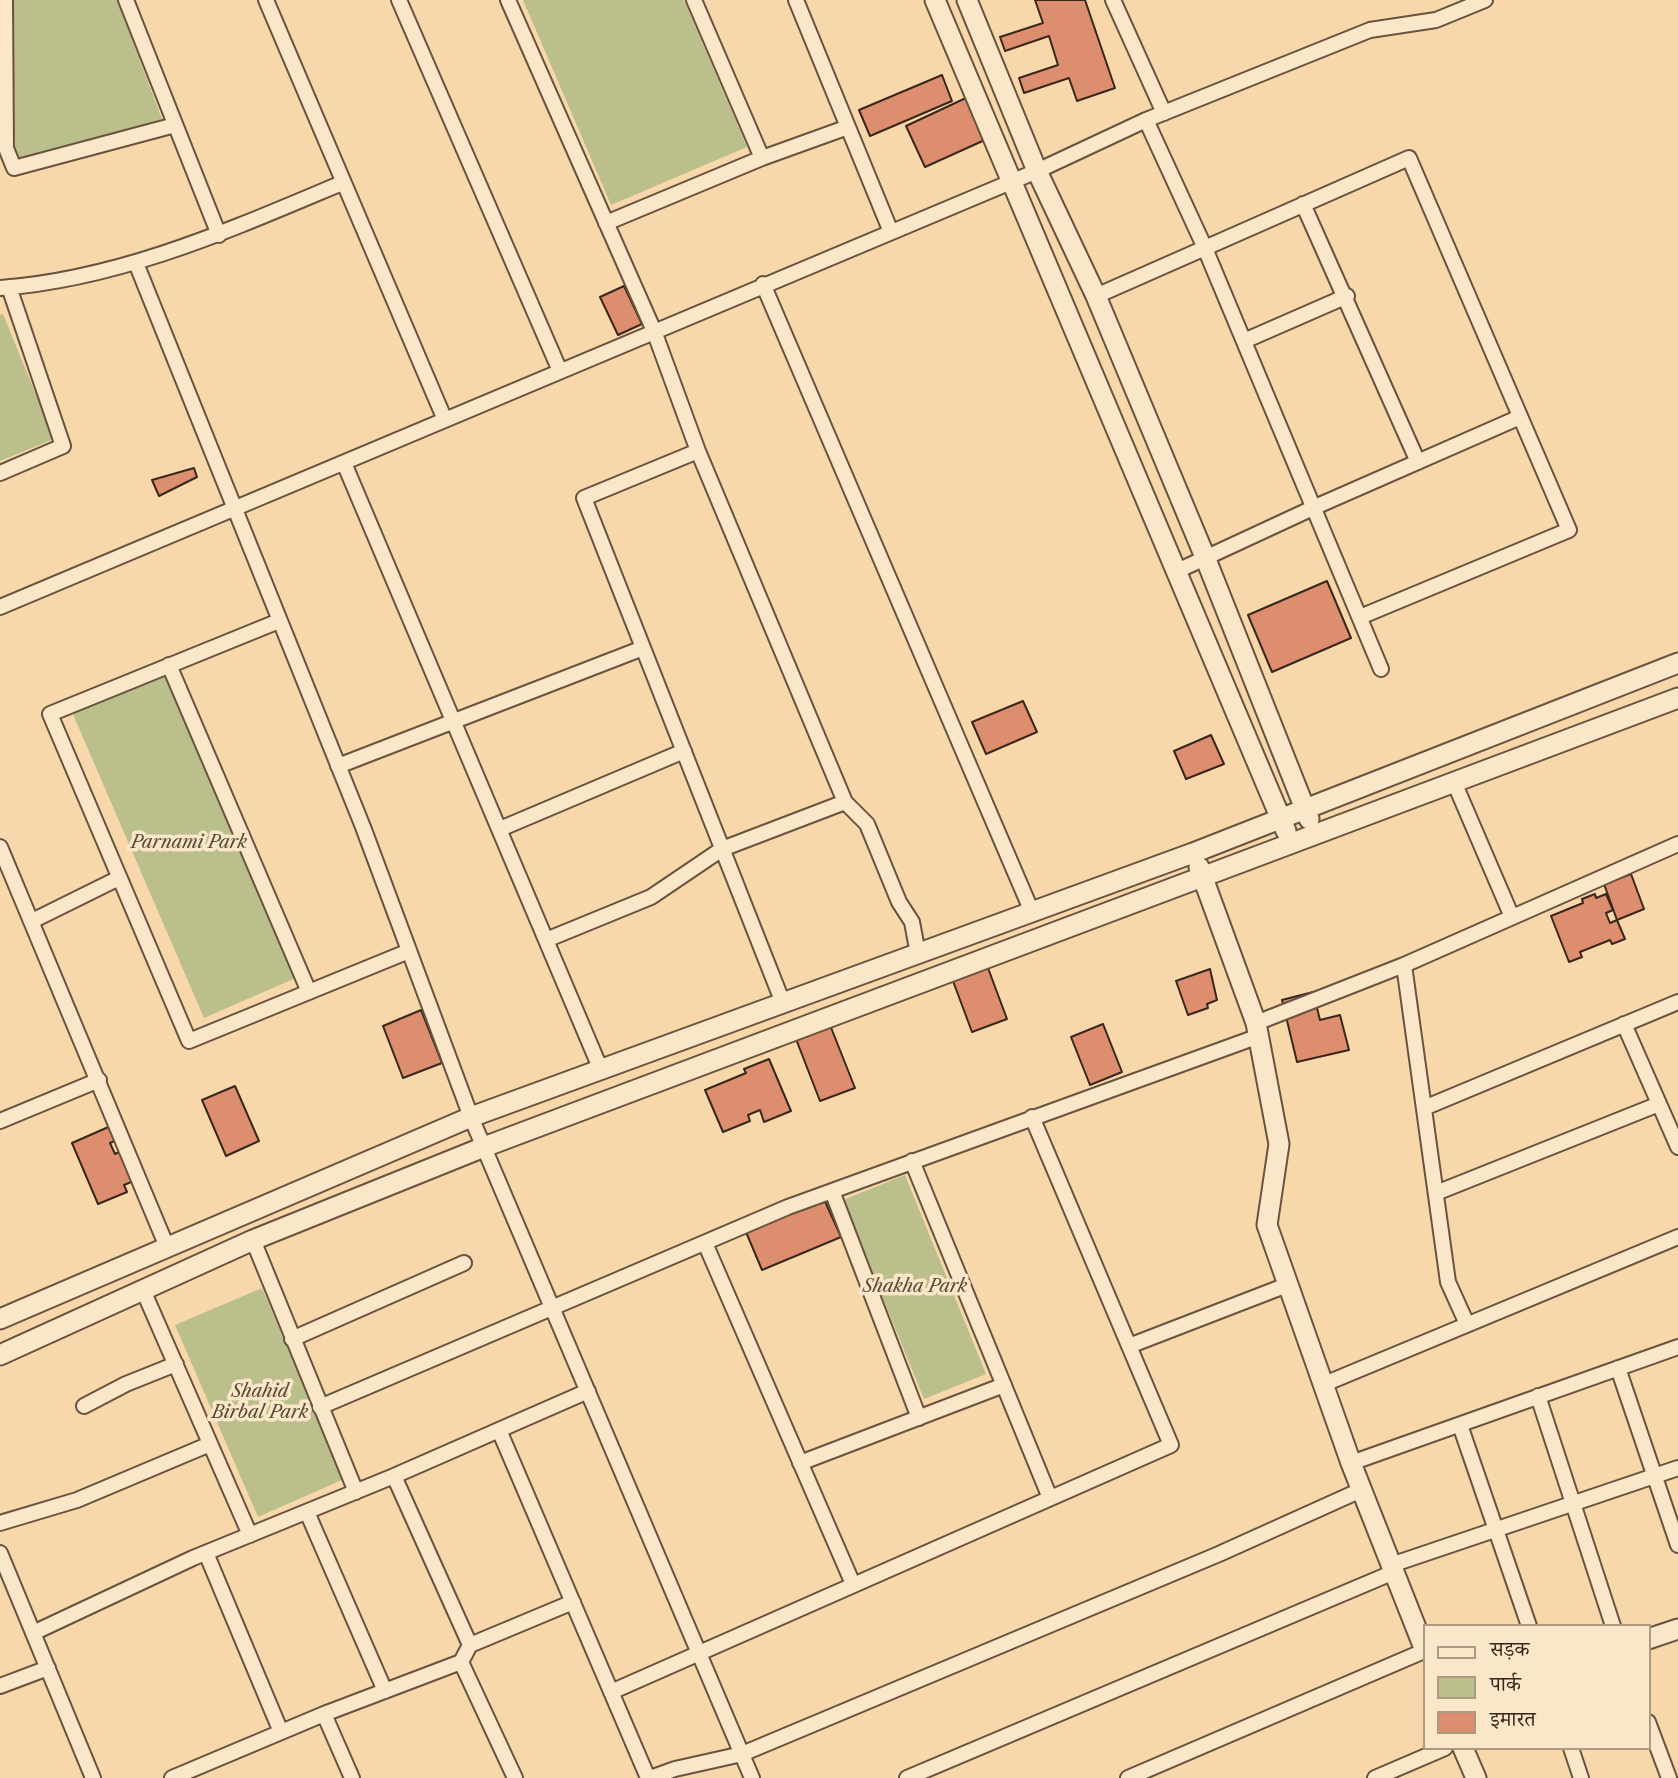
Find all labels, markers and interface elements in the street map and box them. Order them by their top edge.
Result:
park label: Parnami Park [131,832,247,854]
park label: Shakha Park [863,1276,967,1298]
park label: Shahid Birbal Park [212,1381,308,1424]
legend [1422,1624,1650,1750]
text: सड़क [1490,1636,1529,1661]
text: पार्क [1490,1671,1521,1696]
text: इमारत [1490,1706,1536,1731]

